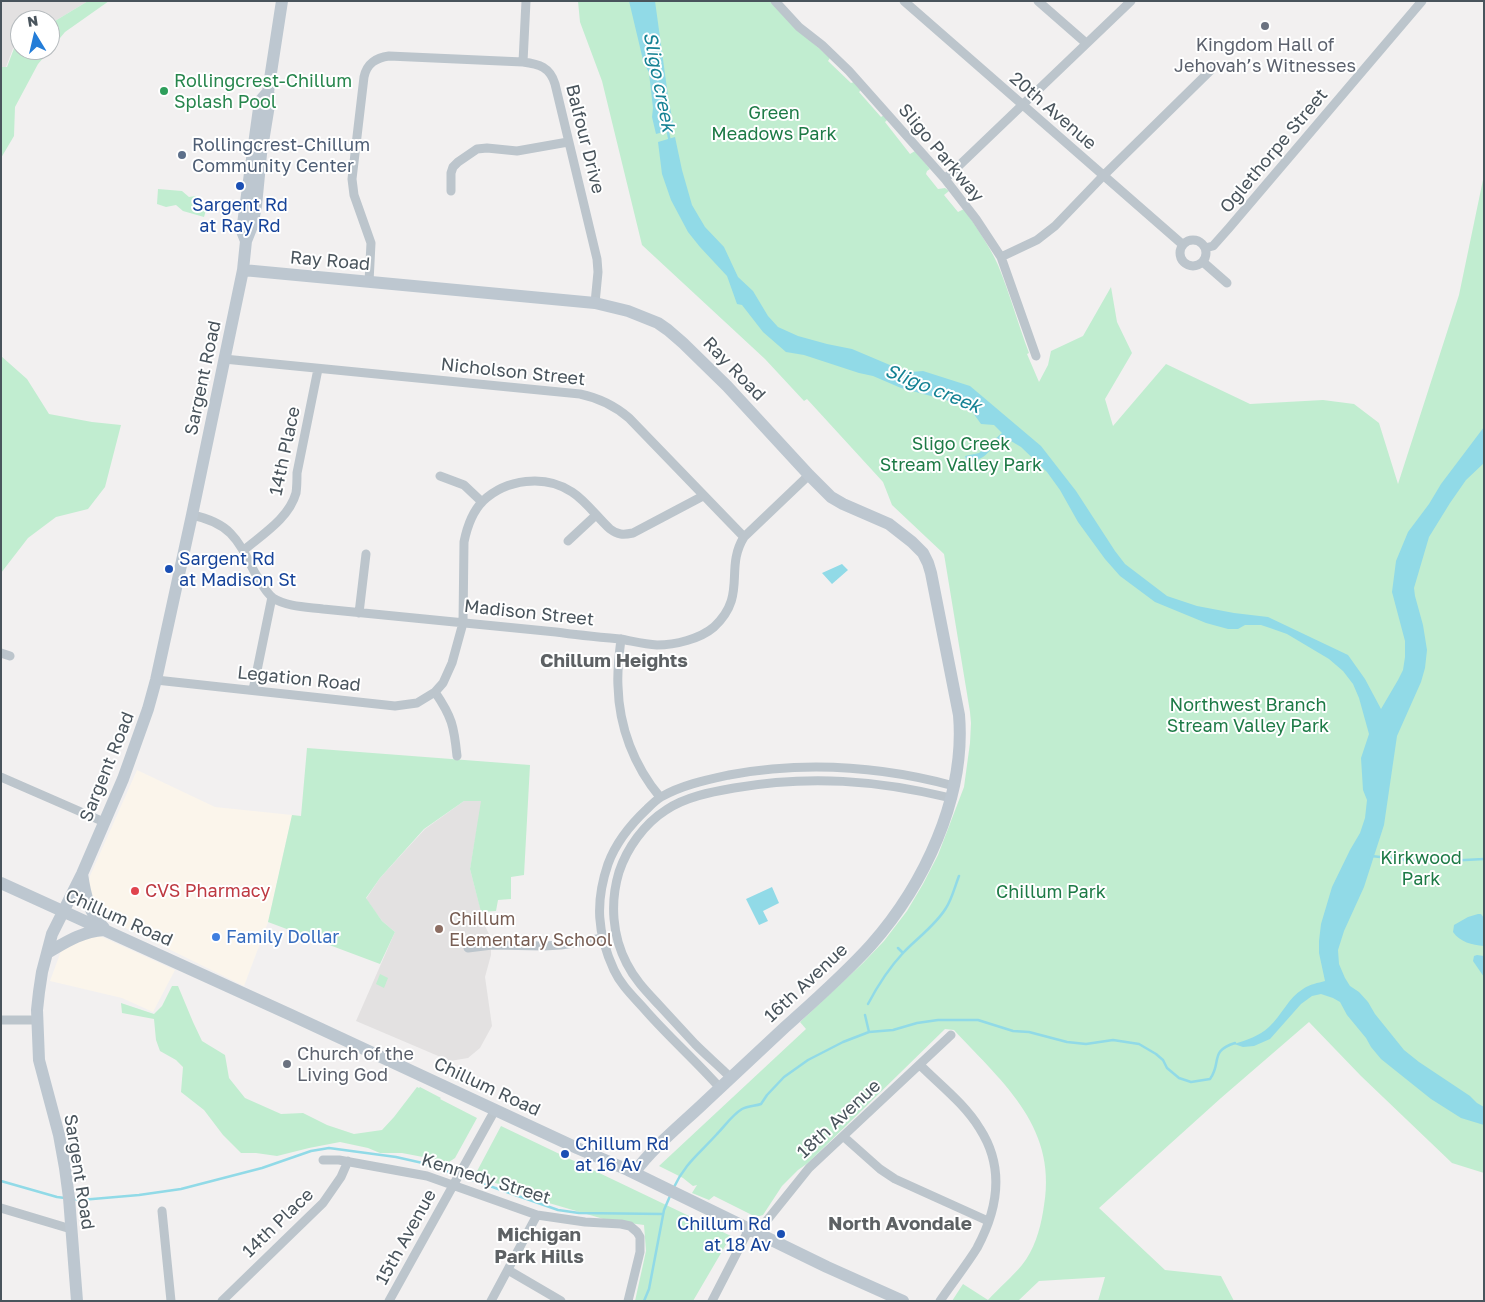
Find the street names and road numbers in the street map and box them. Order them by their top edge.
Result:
street label: 20th Avenue [1005,67,1101,155]
street label: Balfour Drive [561,82,609,196]
street label: Oglethorpe Street [1216,84,1332,218]
street label: Sligo Parkway [894,99,988,207]
street label: Ray Road [289,247,371,275]
street label: Sargent Road [180,319,226,437]
street label: Ray Road [698,333,770,405]
street label: Nicholson Street [440,354,586,390]
street label: 14th Place [265,405,305,497]
street label: Madison Street [463,595,595,631]
street label: Legation Road [236,662,362,696]
street label: Sargent Road [75,709,139,825]
street label: Chillum Road [62,885,176,951]
street label: 16th Avenue [760,939,852,1027]
street label: Chillum Road [430,1053,544,1121]
street label: 18th Avenue [793,1075,885,1163]
street label: Sargent Road [59,1113,99,1231]
street label: Kennedy Street [419,1149,553,1209]
street label: 14th Place [238,1184,318,1262]
street label: 15th Avenue [371,1186,441,1288]

